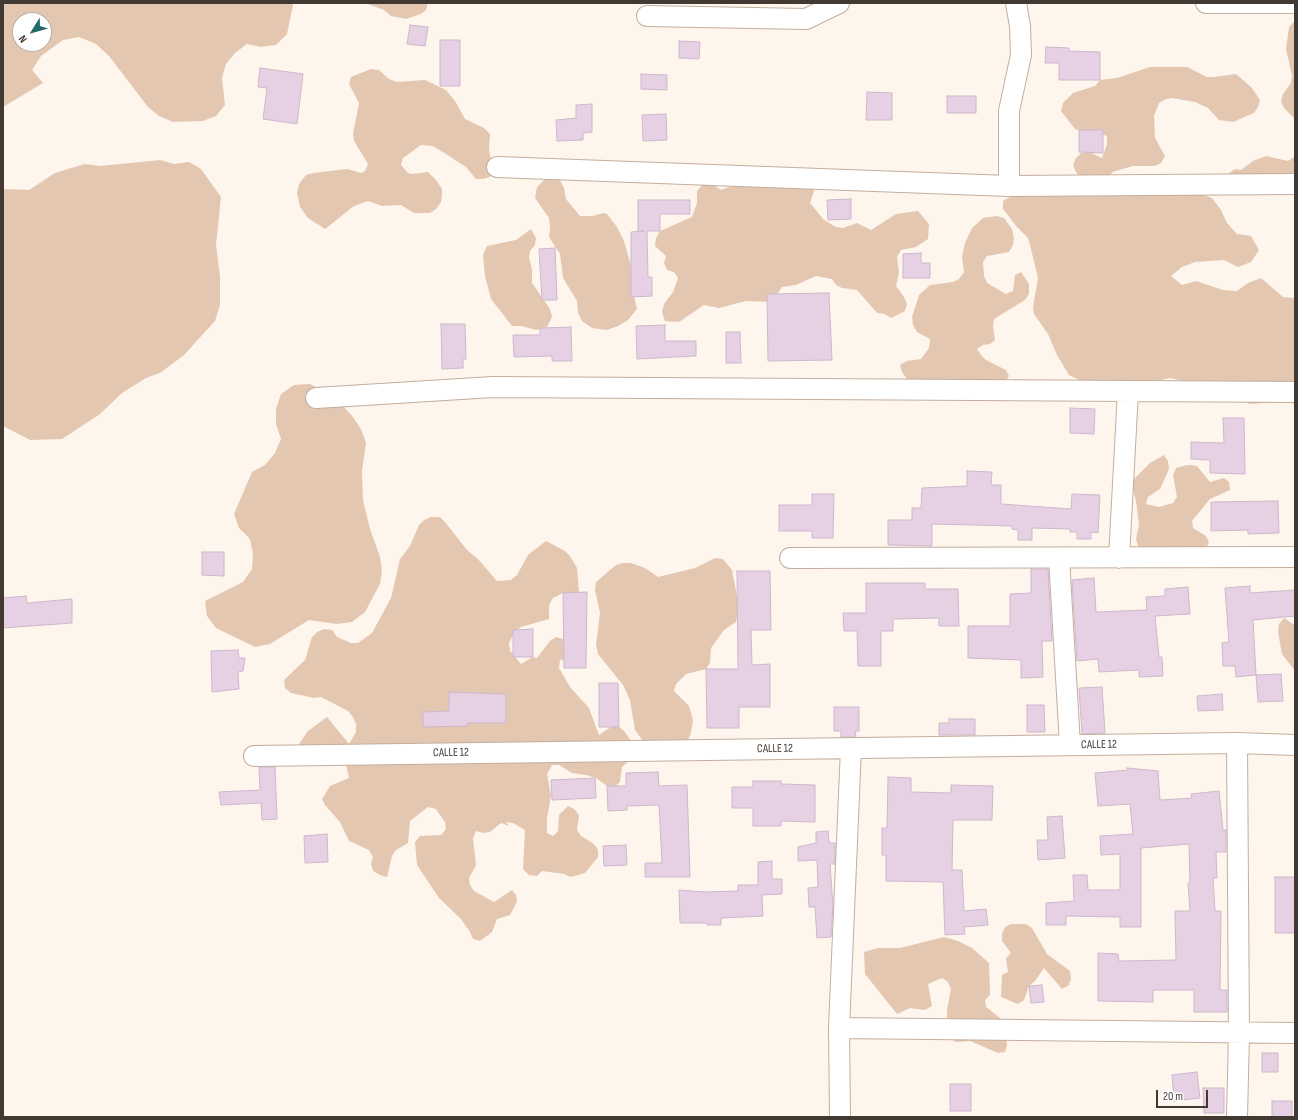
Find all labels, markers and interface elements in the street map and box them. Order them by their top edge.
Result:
north arrow [12,12,52,52]
text: N [16,33,30,45]
street label: CALLE 12 [1081,737,1117,753]
street label: CALLE 12 [757,741,793,757]
street label: CALLE 12 [433,745,469,761]
scale bar [1158,1082,1210,1108]
text: 20 m [1163,1089,1183,1104]

